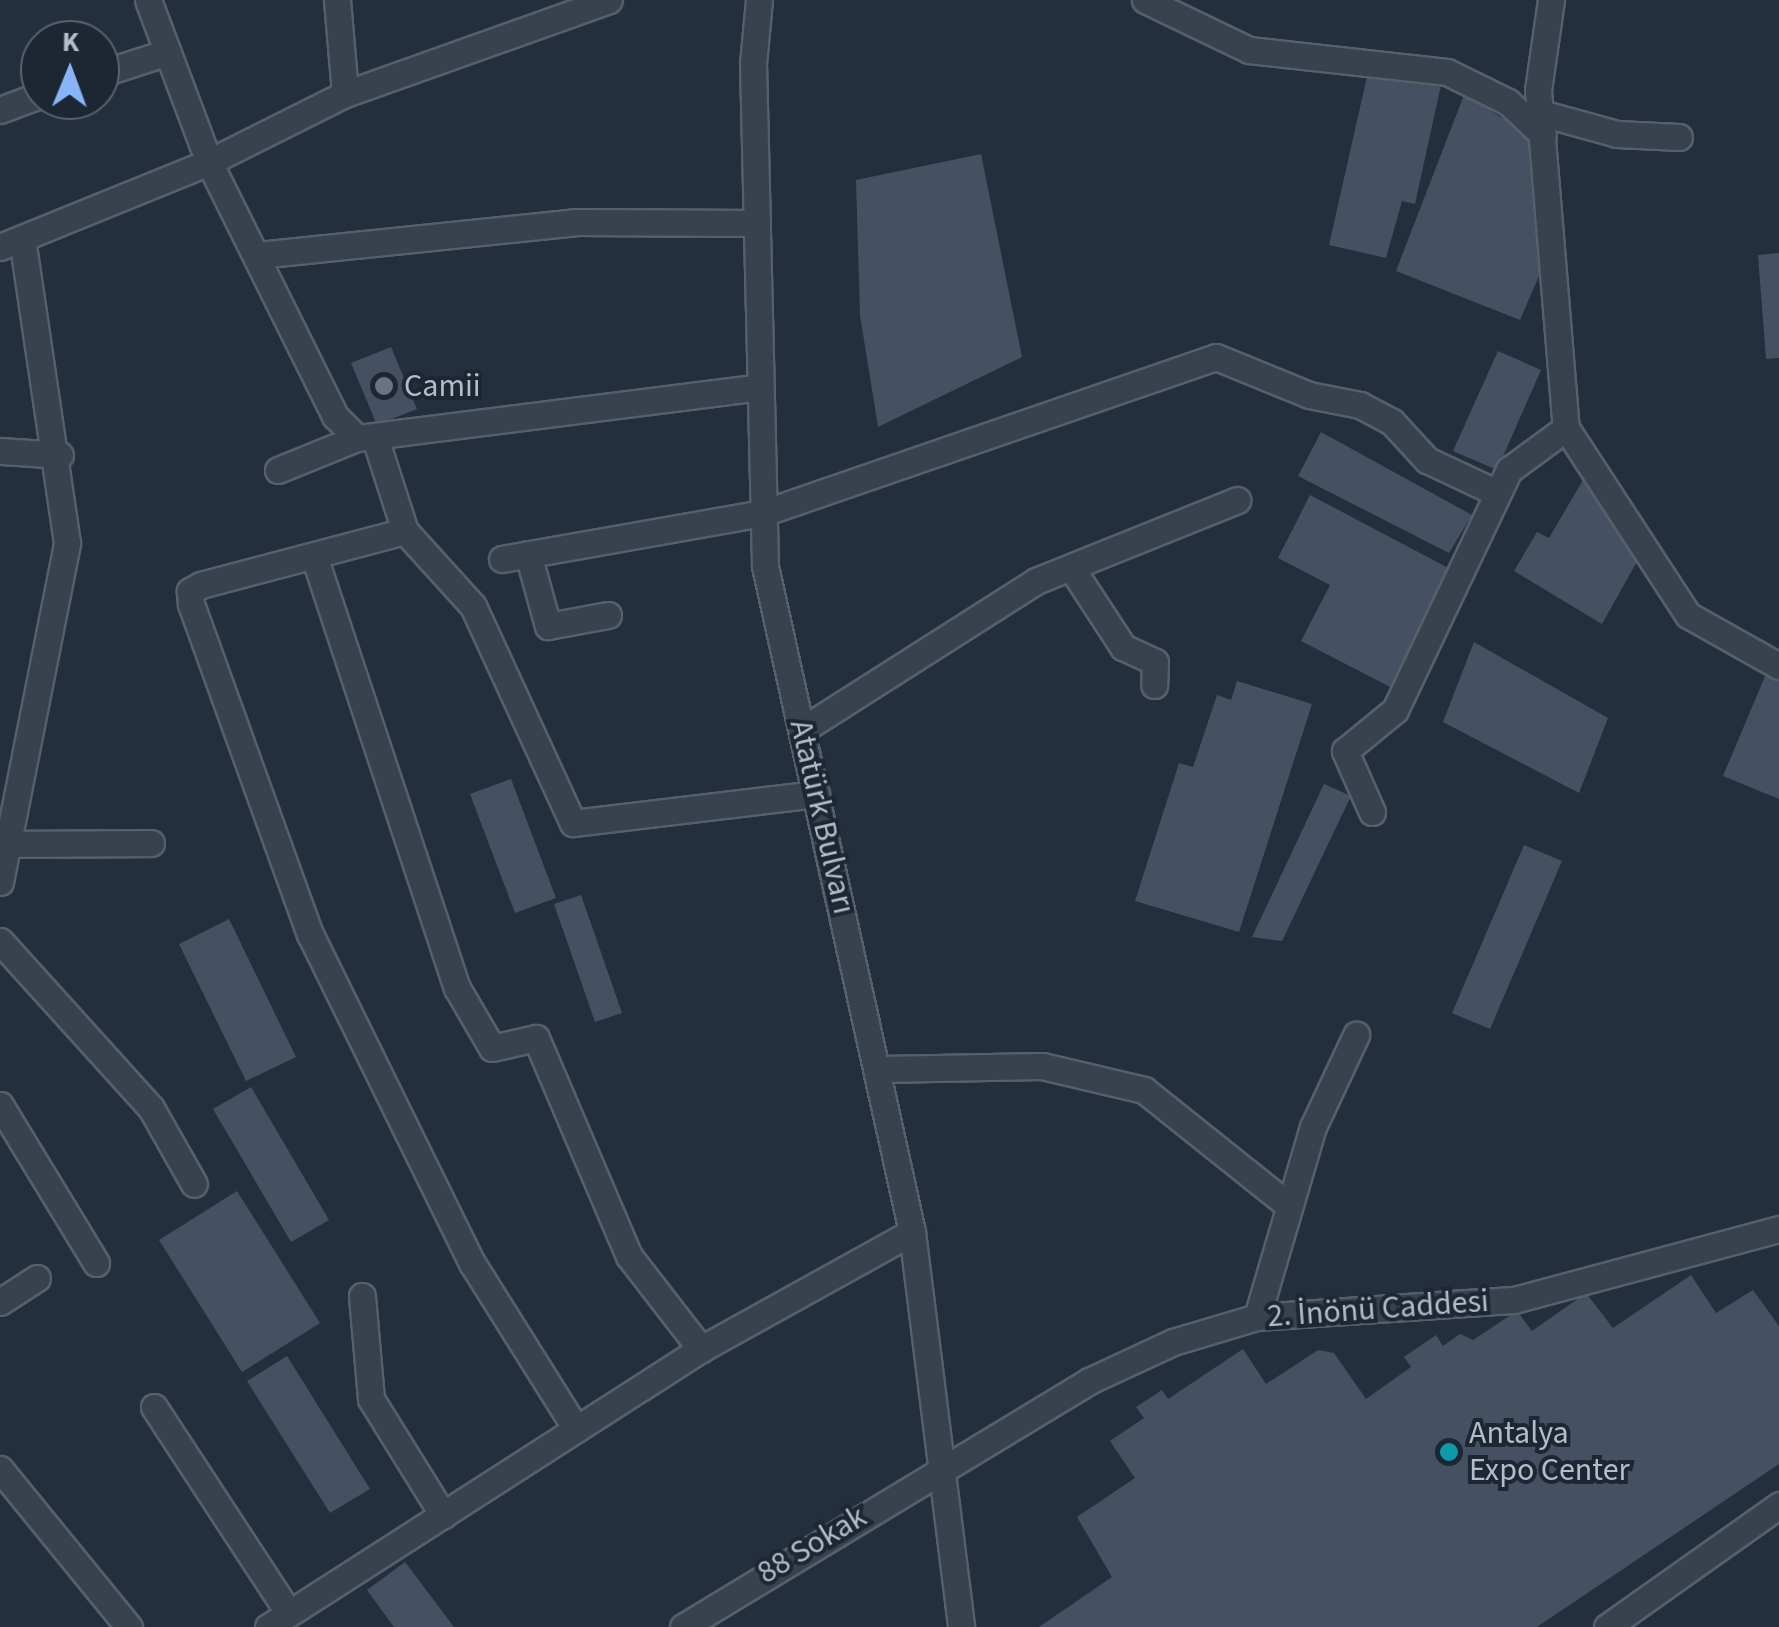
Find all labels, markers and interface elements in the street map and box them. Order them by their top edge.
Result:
north arrow [20,20,120,120]
text: K [62,22,79,62]
place label: Camii [404,367,481,405]
marker: Camii [373,375,395,397]
street label: Atatürk Bulvarı [781,716,863,918]
street label: 2. İnönü Caddesi [1266,1282,1490,1336]
place label: Antalya Expo Center [1469,1415,1630,1490]
marker: Antalya Expo Center [1438,1441,1460,1463]
street label: 88 Sokak [751,1498,873,1592]

